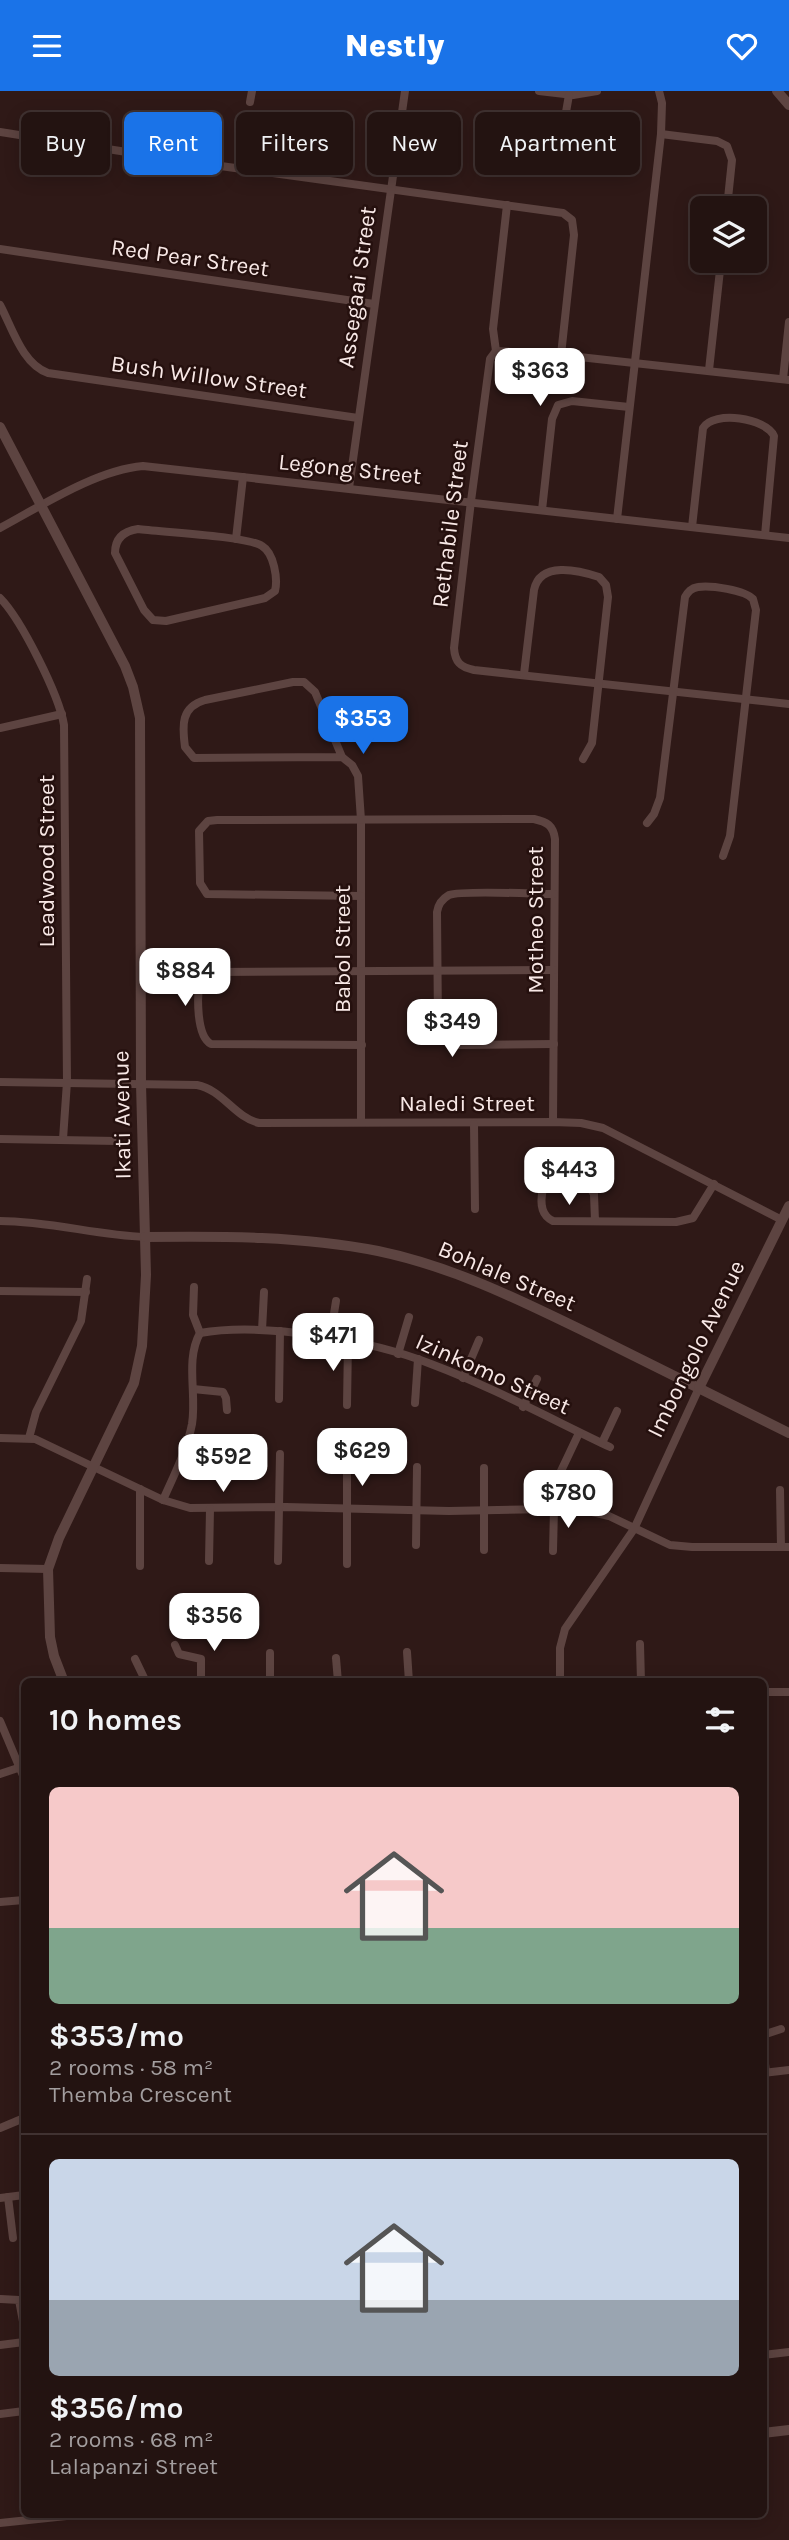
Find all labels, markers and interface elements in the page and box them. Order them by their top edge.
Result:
icon: menu [28,27,66,65]
text: Nestly [345,27,444,64]
icon: heart [723,27,761,65]
chip: Buy [21,112,110,175]
chip: Rent [124,112,222,175]
chip: Filters [236,112,353,175]
chip: New [367,112,461,175]
chip: Apartment [475,112,640,175]
map controls [690,196,767,273]
button: layers [690,196,767,273]
street label: Assegaai Street [332,204,382,370]
street label: Red Pear Street [109,234,271,282]
pin: $363 [499,349,581,408]
street label: Bush Willow Street [109,350,309,404]
text: $363 [511,357,569,384]
street label: Rethabile Street [426,438,474,609]
street label: Legong Street [277,448,423,490]
pin: $353 [322,697,404,756]
text: $353 [334,705,392,732]
street label: Leadwood Street [33,774,60,947]
street label: Motheo Street [522,846,549,994]
street label: Babol Street [329,885,356,1013]
pin: $884 [144,949,226,1008]
text: $884 [155,957,215,984]
pin: $349 [411,999,493,1059]
text: $349 [423,1008,481,1035]
street label: Ikati Avenue [107,1050,137,1180]
street label: Naledi Street [399,1090,535,1117]
pin: $443 [528,1147,610,1207]
text: $443 [540,1156,598,1183]
street label: Bohlale Street [434,1235,580,1317]
street label: Imbongolo Avenue [641,1256,751,1442]
pin: $471 [292,1313,374,1373]
text: $471 [308,1322,358,1349]
street label: Izinkomo Street [412,1328,575,1420]
pin: $629 [321,1429,403,1488]
pin: $592 [182,1435,264,1494]
text: $629 [333,1437,391,1464]
text: $592 [194,1443,252,1470]
pin: $780 [527,1471,609,1530]
text: $780 [540,1479,596,1506]
pin: $356 [173,1593,255,1653]
text: $356 [185,1602,243,1629]
icon: filters [701,1701,739,1739]
text: 10 homes [49,1702,182,1738]
icon: home [331,1833,457,1959]
text: $353/mo [49,2018,184,2054]
text: 2 rooms · 58 m² [49,2054,213,2081]
text: Themba Crescent [49,2081,232,2108]
icon: home [331,2205,457,2331]
text: $356/mo [49,2390,184,2426]
text: 2 rooms · 68 m² [49,2426,213,2453]
text: Lalapanzi Street [49,2453,218,2480]

